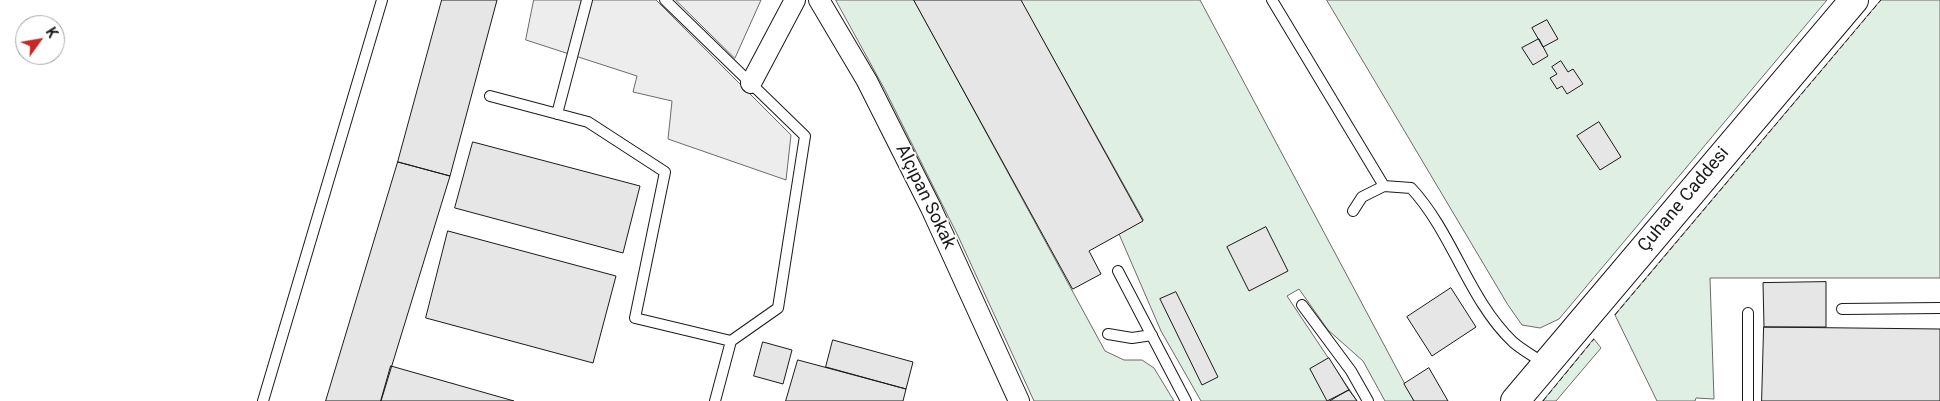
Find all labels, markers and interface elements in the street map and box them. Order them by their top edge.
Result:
north arrow [15,15,65,65]
text: K [43,25,61,41]
street label: Alçıpan Sokak [890,141,960,253]
street label: Çuhane Caddesi [1634,143,1734,257]

